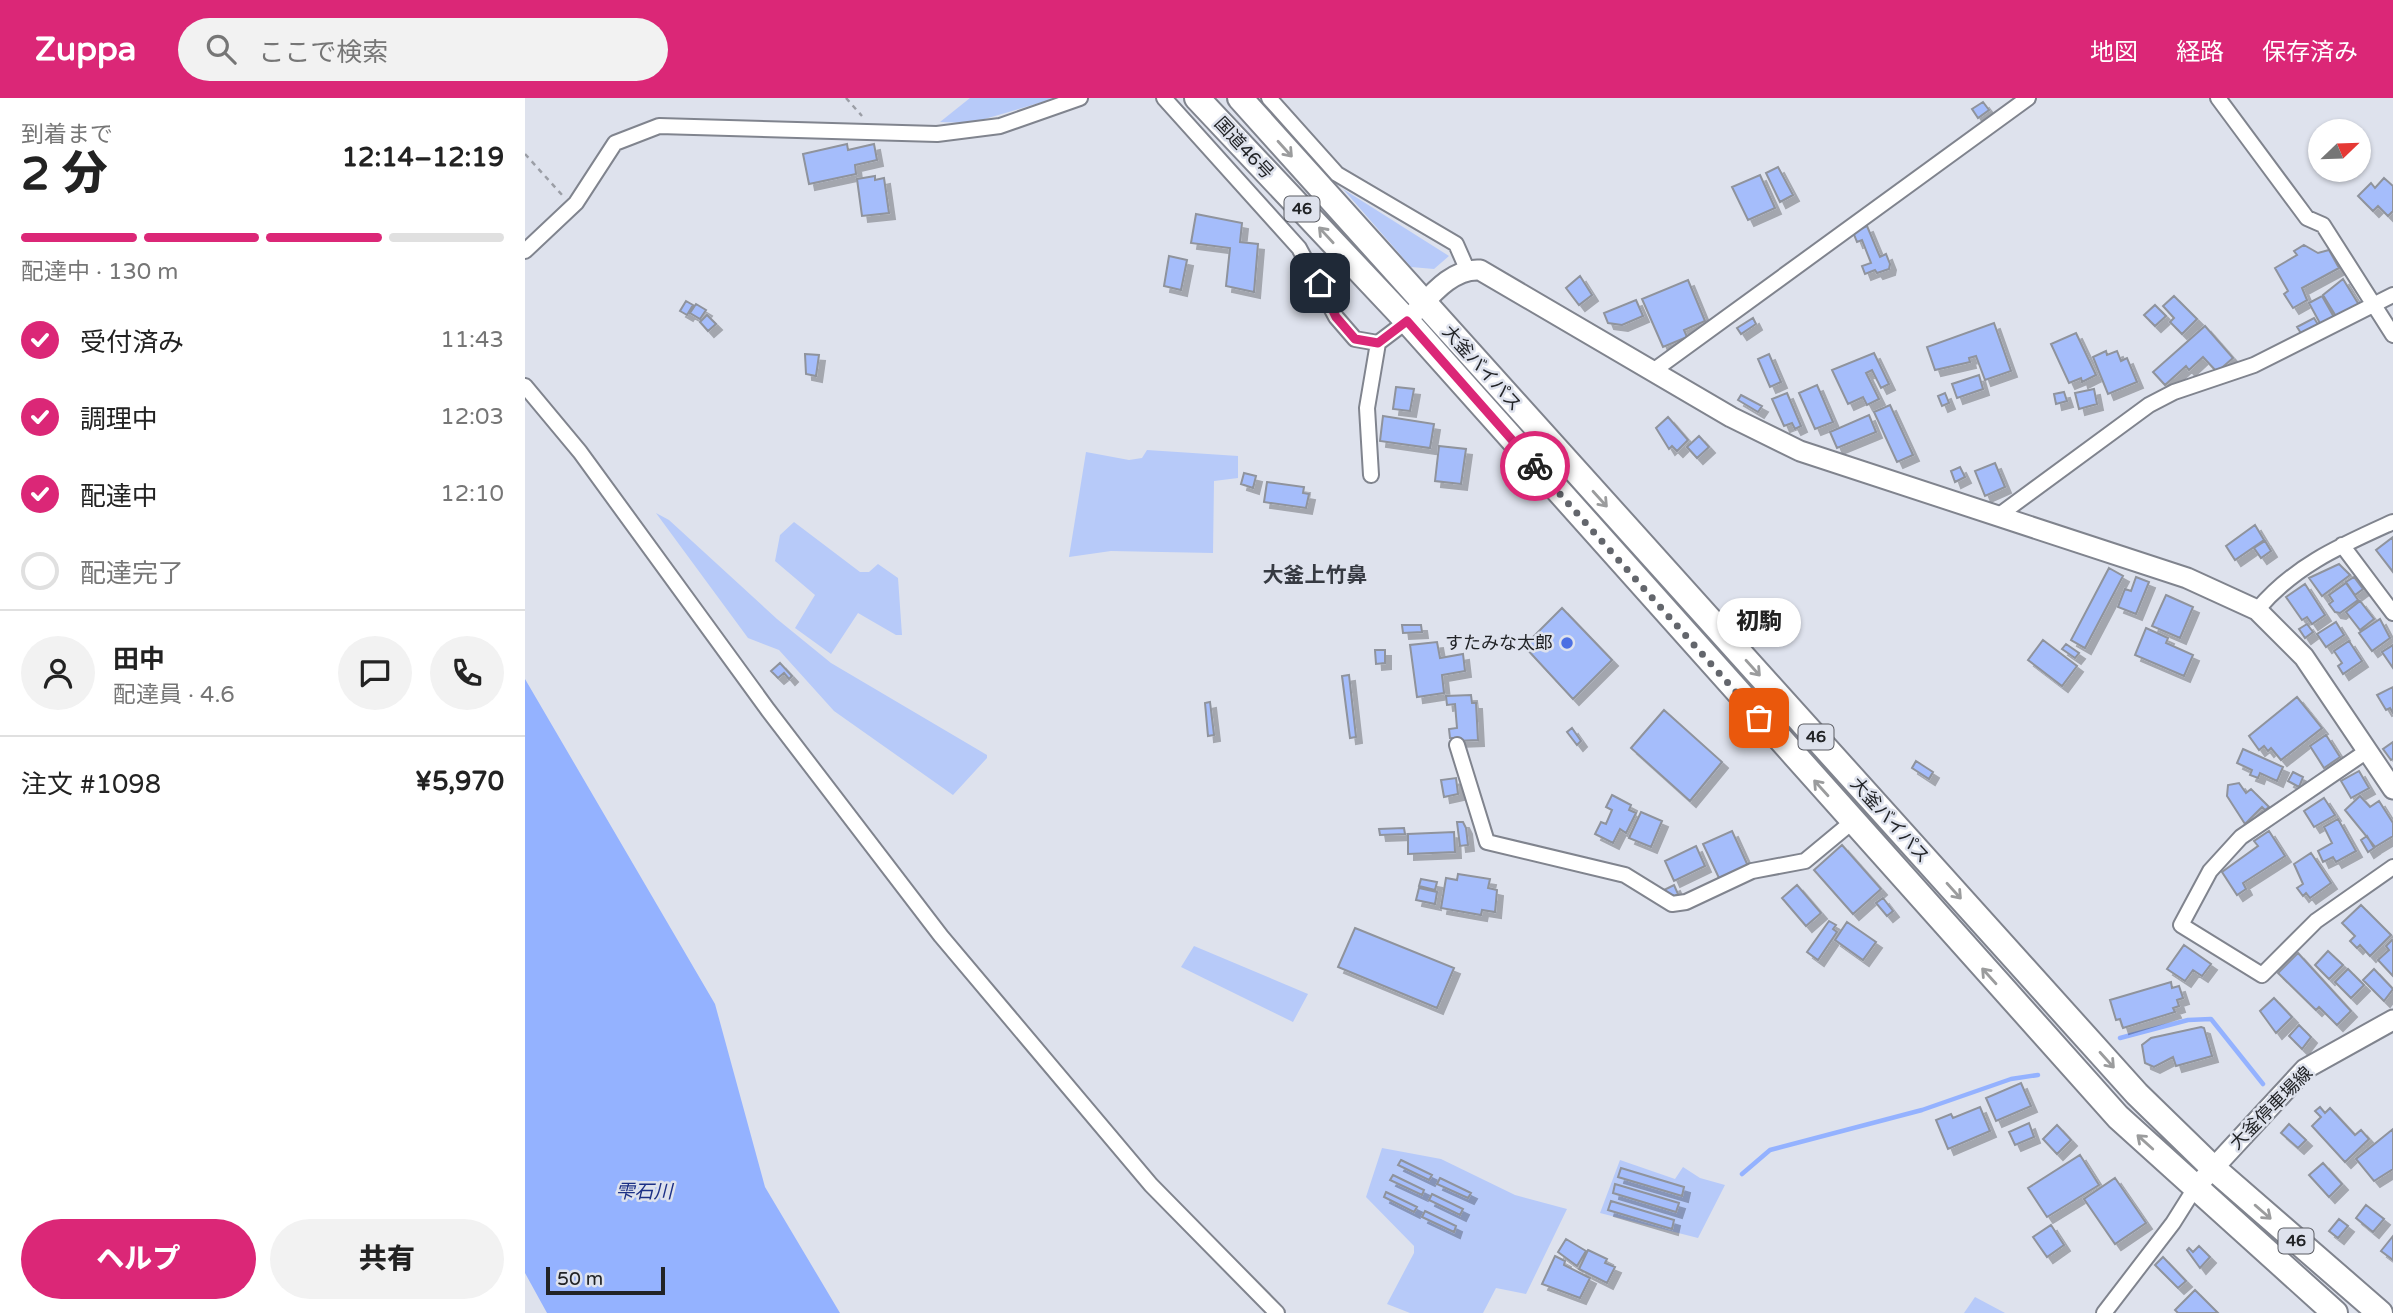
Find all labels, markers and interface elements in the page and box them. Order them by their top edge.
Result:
search box [178,18,668,81]
text: Zuppa [35,30,136,69]
icon: search [202,30,240,68]
text: ここで検索 [258,37,388,68]
text: 地図 [2090,38,2138,67]
text: 経路 [2176,38,2224,67]
text: 保存済み [2262,38,2358,67]
street label: 国道46号 [1210,112,1278,184]
north arrow [2308,119,2371,182]
map controls [2308,119,2371,182]
text: 到着まで [21,121,113,149]
one-way arrow [1277,140,1294,157]
text: 12:14–12:19 [342,142,504,173]
text: 2 分 [21,147,108,202]
road number: 46 [1285,197,1319,222]
one-way arrow [1318,227,1335,244]
pin [1290,253,1350,313]
text: 配達中 · 130 m [21,258,178,286]
icon: home [1301,264,1339,302]
icon: check [21,321,59,359]
street label: 大釜バイパス [1438,321,1526,415]
text: 11:43 [440,326,504,354]
text: 受付済み [80,327,184,358]
icon: check [21,398,59,436]
text: 12:03 [440,403,504,431]
text: 調理中 [80,404,158,435]
courier [1500,431,1570,501]
icon: bike [1516,447,1554,485]
icon: check [21,475,59,513]
text: 12:10 [440,480,504,508]
text: 配達中 [80,481,158,512]
one-way arrow [1592,490,1608,508]
text: 配達完了 [80,558,184,589]
district label: 大釜上竹鼻 [1263,563,1368,588]
callout: 初駒 [1717,599,1801,648]
text: 初駒 [1736,608,1782,636]
place label: すたみな太郎 [1445,632,1553,654]
marker: すたみな太郎 [1559,635,1575,651]
button: person [21,636,95,710]
button: chat [338,636,412,710]
button: phone [430,636,504,710]
text: 田中 [113,644,165,675]
one-way arrow [1745,659,1761,677]
text: 配達員 · 4.6 [113,681,235,709]
pin [1729,688,1789,748]
icon: bag [1740,699,1778,737]
road number: 46 [1799,724,1833,750]
text: ¥5,970 [415,766,504,797]
text: 注文 #1098 [21,769,161,800]
street label: 大釜バイパス [1846,773,1934,867]
one-way arrow [1813,779,1829,797]
one-way arrow [1946,882,1962,900]
one-way arrow [1981,967,1997,985]
one-way arrow [2099,1051,2115,1069]
street label: 大釜停車場線 [2225,1062,2317,1154]
one-way arrow [2137,1133,2154,1150]
water label: 雫石川 [615,1181,674,1203]
one-way arrow [2254,1204,2272,1220]
button: ヘルプ [21,1219,256,1299]
button: 共有 [270,1219,504,1299]
road number: 46 [2279,1228,2313,1254]
scale bar [546,1264,665,1296]
text: 50 m [557,1268,603,1290]

